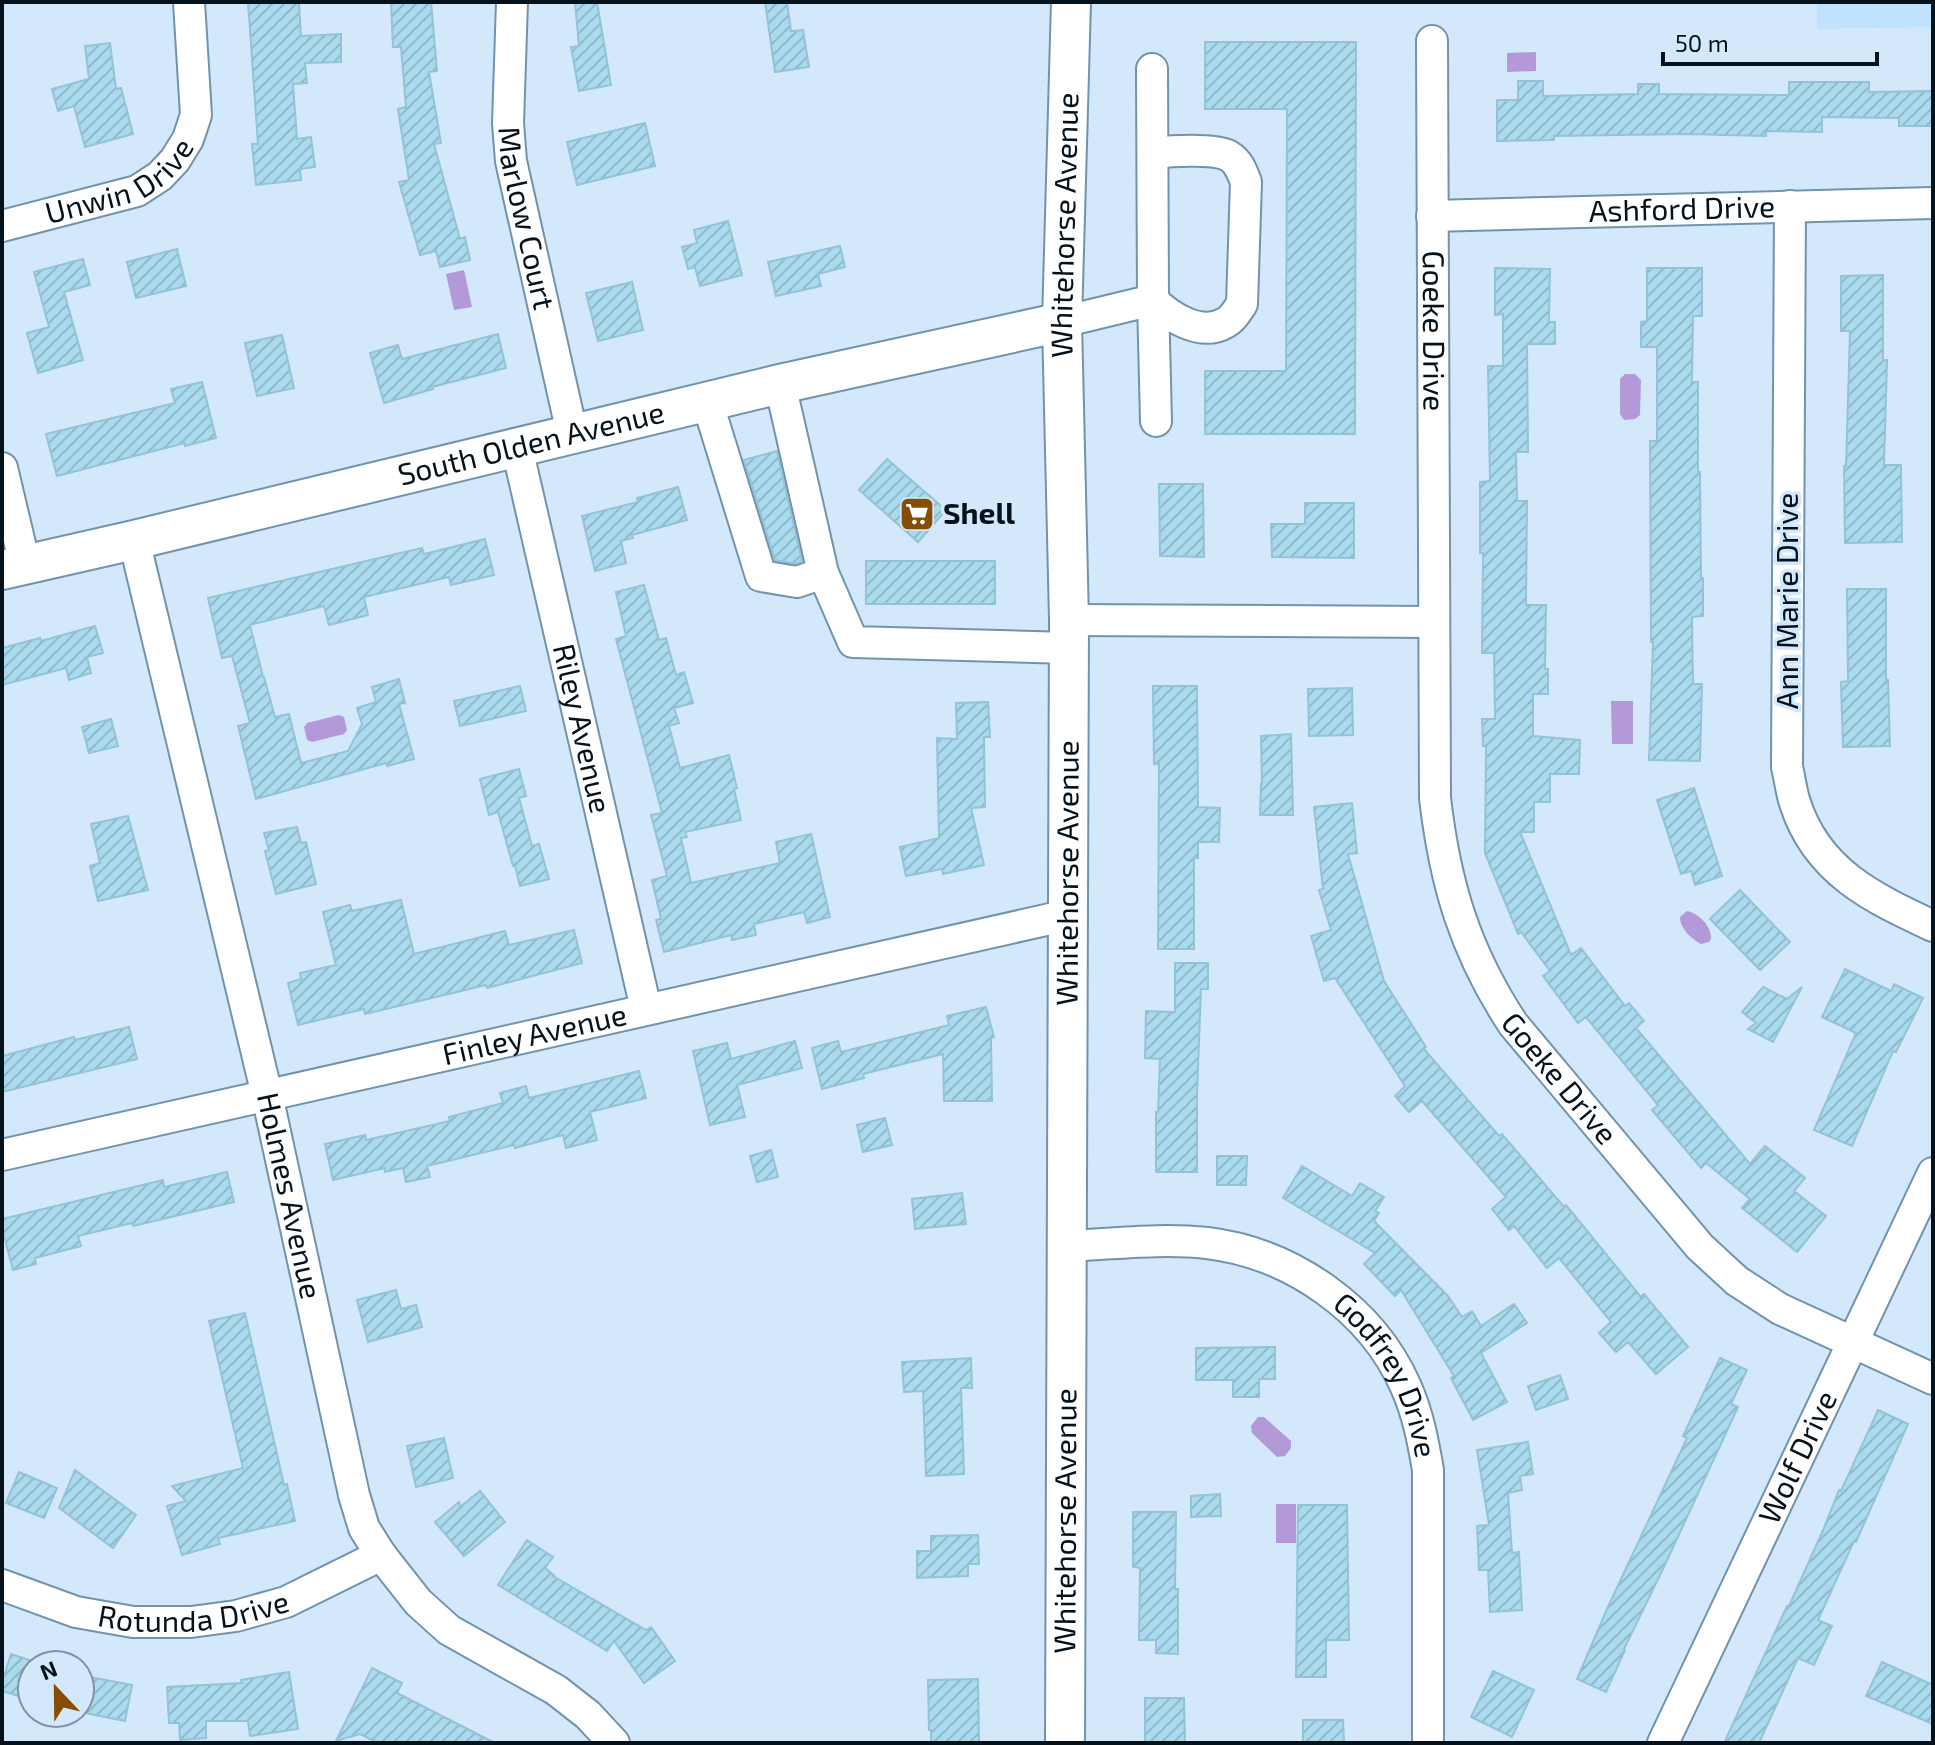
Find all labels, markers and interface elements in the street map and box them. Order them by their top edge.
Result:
scale bar [1663,16,1877,66]
text: 50 m [1675,28,1729,57]
street label: Whitehorse Avenue [1042,92,1084,358]
street label: Marlow Court [492,125,564,313]
street label: Unwin Drive [41,131,200,230]
street label: Ashford Drive [1588,187,1776,228]
street label: Goeke Drive [1417,250,1453,412]
street label: South Olden Avenue [394,393,668,492]
street label: Ann Marie Drive [1768,493,1804,709]
place label: Shell [943,494,1015,530]
supermarket icon: Shell [898,495,936,533]
street label: Riley Avenue [547,640,620,816]
street label: Whitehorse Avenue [1048,740,1085,1006]
street label: Finley Avenue [439,995,630,1071]
street label: Goeke Drive [1495,1004,1626,1151]
street label: Holmes Avenue [251,1089,331,1302]
street label: Godfrey Drive [1327,1284,1445,1460]
street label: Wolf Drive [1750,1384,1843,1529]
street label: Whitehorse Avenue [1045,1388,1082,1654]
street label: Rotunda Drive [96,1582,293,1638]
north arrow [16,1649,96,1729]
text: N [36,1654,60,1685]

